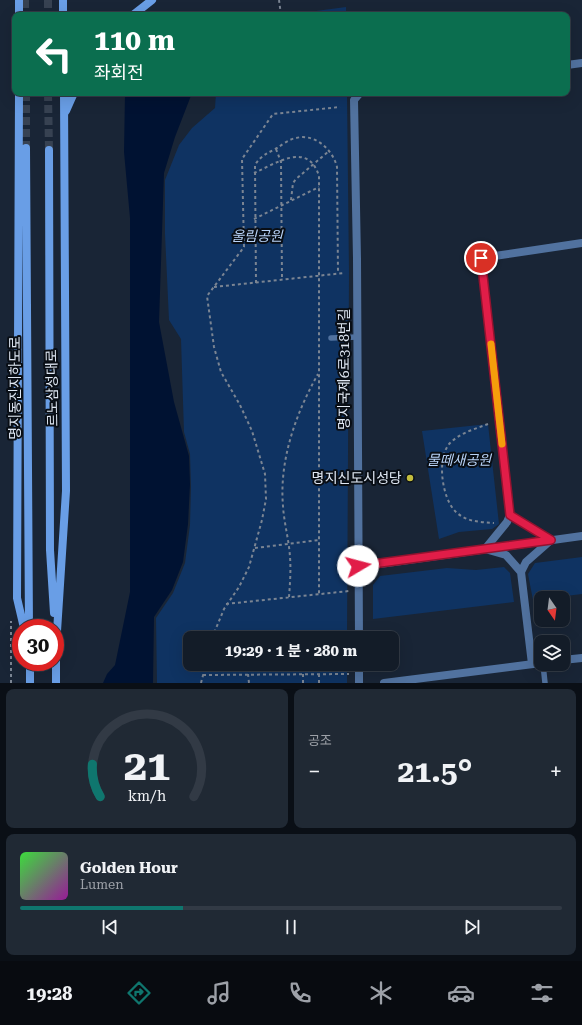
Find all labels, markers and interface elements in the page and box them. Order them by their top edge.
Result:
text: 110 m [94,24,175,57]
icon: left [28,28,80,80]
text: 좌회전 [94,62,144,83]
park label: 울림공원 [231,228,284,244]
pin [464,241,498,275]
icon: arrive [470,247,492,269]
street label: 명지국제6로318번길 [336,308,352,430]
street label: 명지동진지하도로 [7,336,23,440]
street label: 르노삼성대로 [43,349,61,427]
park label: 물떼새공원 [427,452,492,468]
place label: 명지신도시성당 [312,470,402,486]
marker: 명지신도시성당 [405,473,415,483]
position arrow [337,545,379,587]
north arrow [534,591,570,627]
map controls [534,591,570,671]
speed limit sign: 30 [12,619,64,671]
button: layers [534,635,570,671]
text: 19:29 · 1 분 · 280 m [225,642,357,660]
text: 공조 [308,733,332,748]
text: 21 [124,740,170,789]
text: 21.5° [398,754,472,789]
text: − [308,759,320,784]
text: + [550,759,562,784]
text: km/h [128,787,166,803]
text: Golden Hour [80,859,178,877]
text: Lumen [80,877,124,892]
icon: previous [99,916,121,938]
icon: pause [280,916,302,938]
icon: next [461,916,483,938]
icon: directions [125,979,153,1007]
icon: music [205,979,233,1007]
icon: phone [286,979,314,1007]
icon: climate [367,979,395,1007]
icon: car [447,979,475,1007]
icon: filters [528,979,556,1007]
text: 19:28 [26,983,72,1004]

